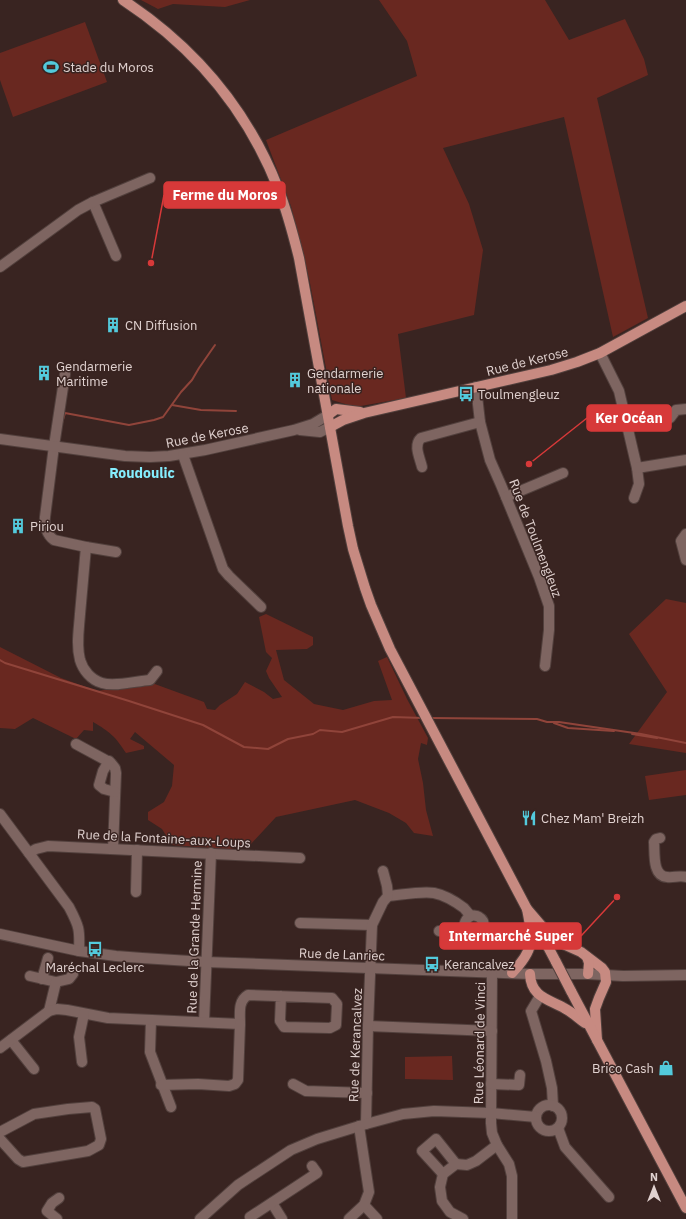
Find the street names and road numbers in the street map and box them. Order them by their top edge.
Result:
street label: Rue de Kerose [484,343,570,380]
street label: Rue de Kerose [164,419,250,452]
street label: Rue de Toulmengleuz [505,477,566,600]
street label: Rue de la Fontaine-aux-Loups [77,825,251,852]
street label: Rue de la Grande Hermine [183,860,206,1014]
street label: Rue de Lanriec [299,945,386,965]
street label: Rue Léonard de Vinci [470,982,489,1104]
street label: Rue de Kerancalvez [345,988,366,1102]

